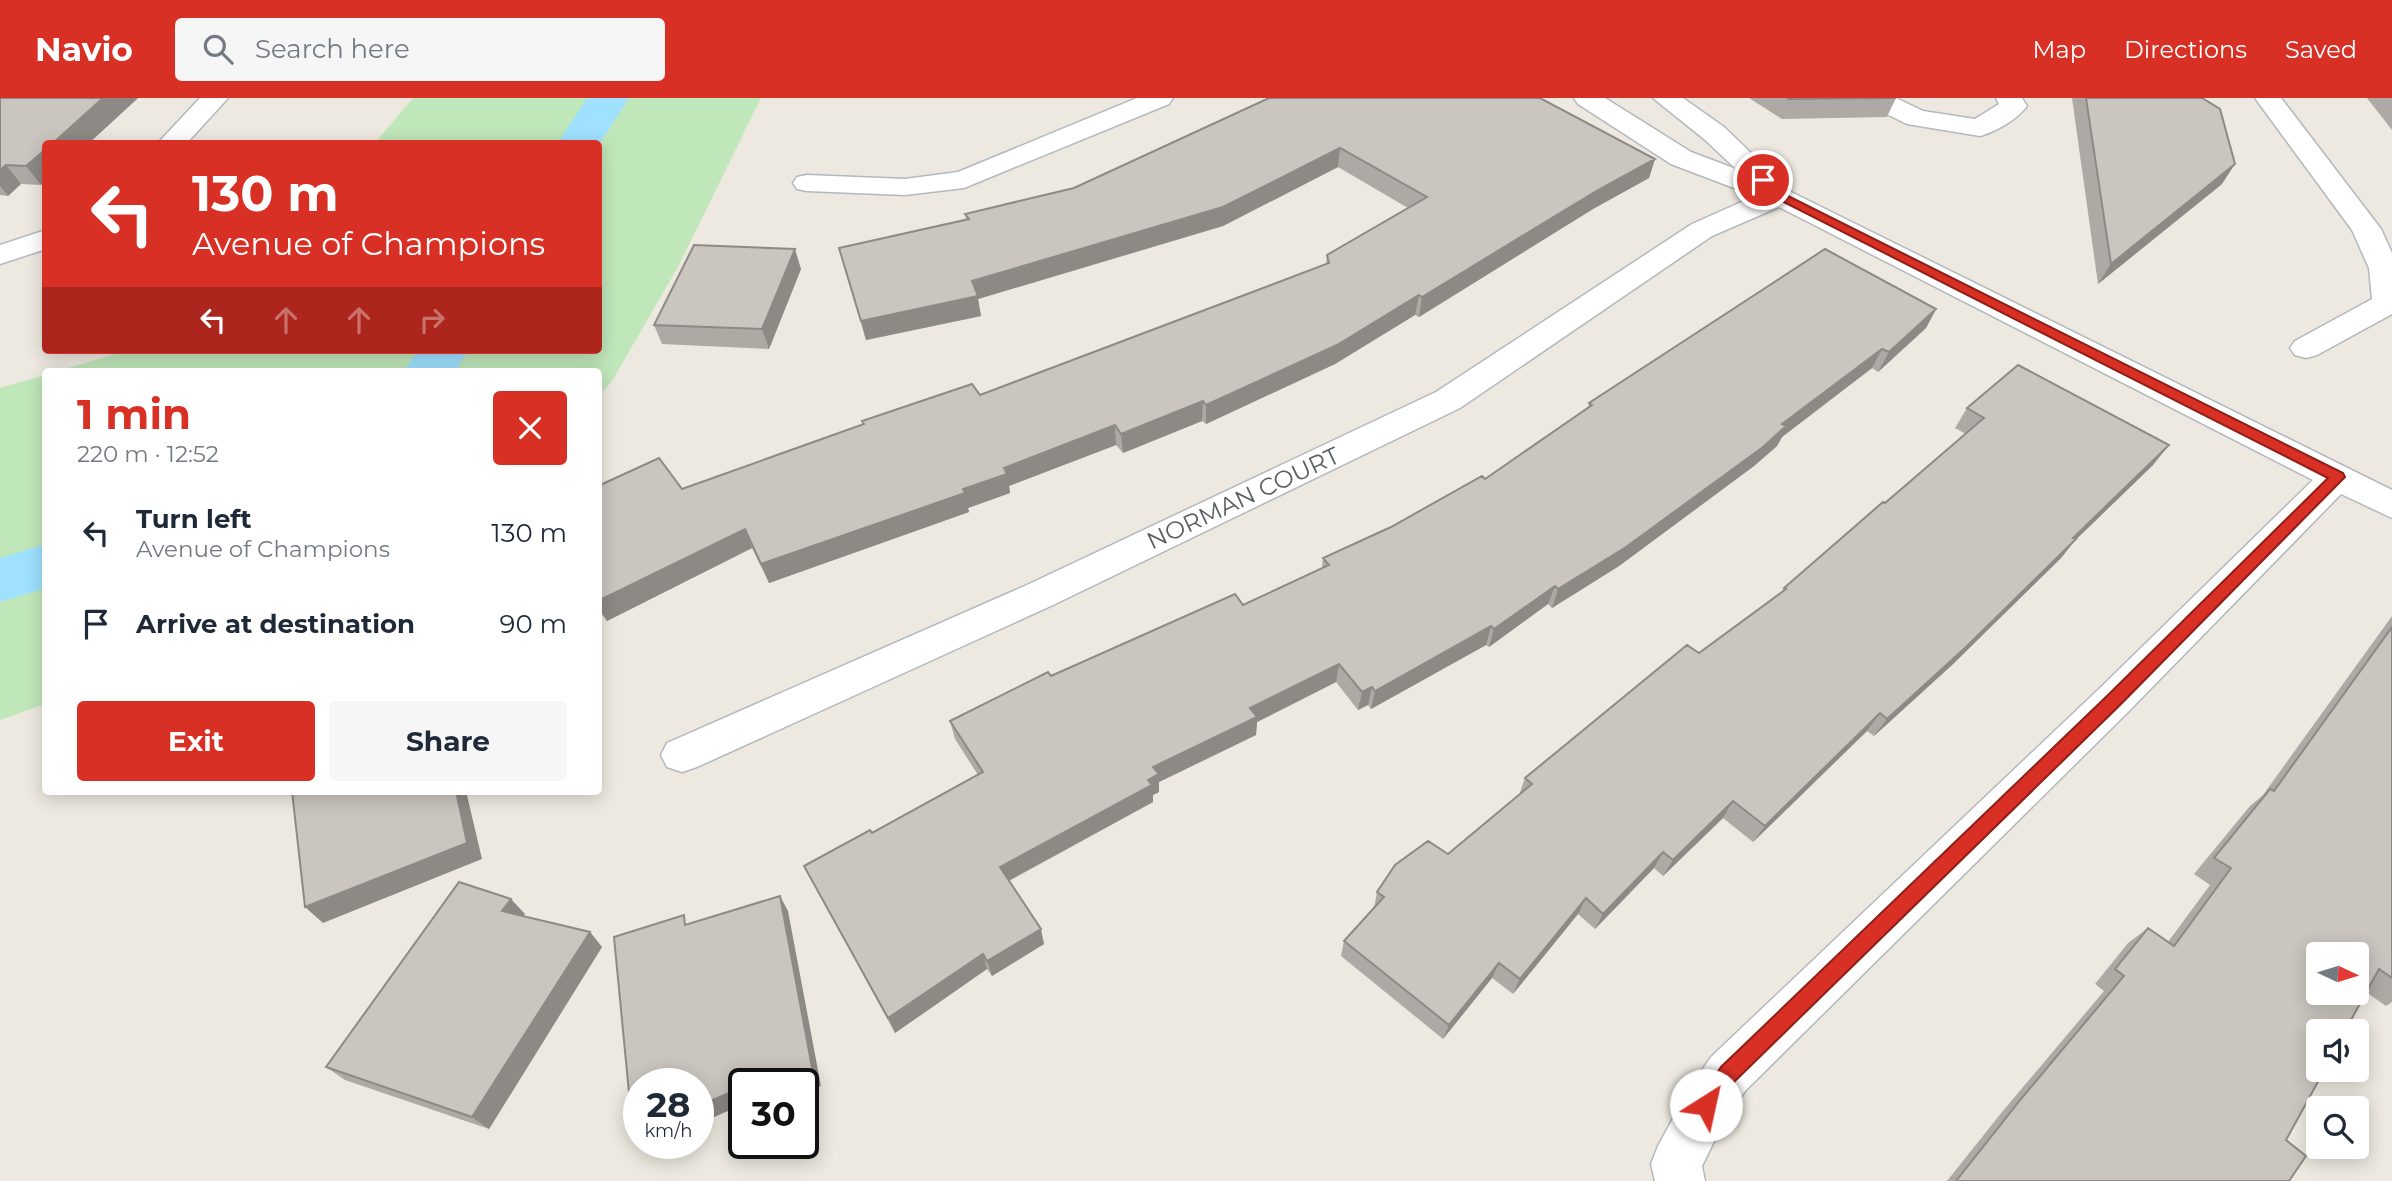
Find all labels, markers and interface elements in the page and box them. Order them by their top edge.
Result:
search box [175,18,665,81]
text: Navio [35,29,133,69]
icon: search [199,30,237,68]
text: Search here [255,33,410,65]
text: Map [2033,35,2086,64]
text: Directions [2124,35,2247,64]
text: Saved [2285,35,2357,64]
pin [1733,150,1793,210]
icon: arrive [1744,161,1782,199]
text: 130 m [192,164,339,223]
icon: left [77,168,168,259]
text: Avenue of Champions [192,224,545,263]
icon: left [194,301,232,339]
icon: ahead [267,301,305,339]
icon: ahead [340,301,378,339]
icon: right [413,301,451,339]
text: 1 min [77,388,191,440]
button: close [493,391,567,465]
text: 220 m · 12:52 [77,440,219,468]
street label: NORMAN COURT [1142,441,1344,555]
text: Turn left [136,503,252,535]
icon: left [77,514,115,552]
text: 130 m [491,517,567,549]
text: Avenue of Champions [136,535,390,563]
icon: arrive [77,605,115,643]
text: Arrive at destination [136,608,415,640]
text: 90 m [500,608,567,640]
button: Exit [77,701,315,781]
button: Share [329,701,567,781]
north arrow [2306,942,2370,1004]
map controls [2306,942,2369,1159]
button: sound [2306,1019,2369,1082]
speed limit sign: 30 [728,1068,819,1159]
position arrow [1669,1068,1743,1142]
text: 28 [647,1083,690,1126]
button: search [2306,1096,2369,1159]
text: km/h [644,1120,693,1142]

